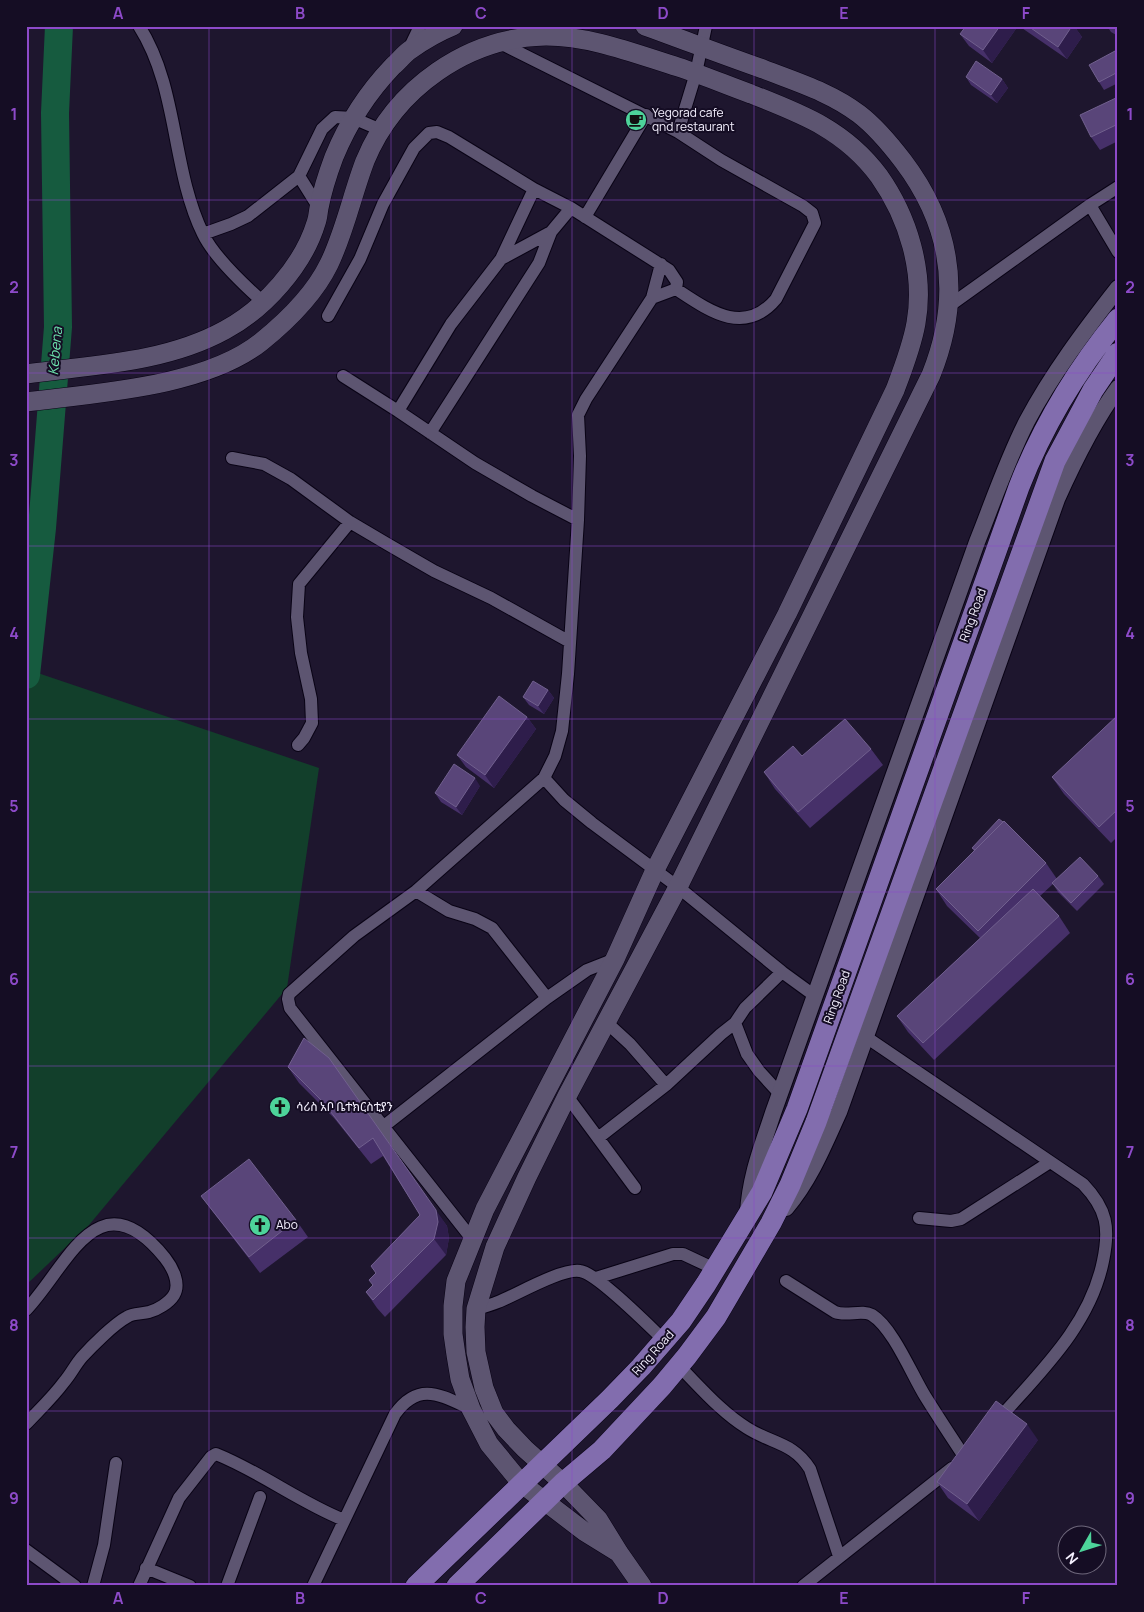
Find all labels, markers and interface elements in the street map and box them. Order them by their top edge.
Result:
text: A [113,2,124,24]
text: B [295,2,305,24]
text: C [475,2,487,24]
text: D [657,2,669,24]
text: E [839,2,849,24]
text: F [1022,2,1031,24]
text: 1 [10,103,18,125]
text: 1 [1126,103,1134,125]
place label: Yegorad cafe qnd restaurant [652,104,735,135]
cafe icon: Yegorad cafe qnd restaurant [624,108,648,132]
text: 2 [9,276,19,298]
text: 2 [1125,276,1135,298]
water label: Kebena [43,325,66,376]
text: 3 [9,449,19,471]
text: 3 [1125,449,1135,471]
street label: Ring Road [955,586,990,644]
text: 4 [9,622,19,644]
text: 4 [1125,622,1135,644]
text: 5 [9,795,19,817]
text: 5 [1125,795,1135,817]
text: 6 [9,968,19,990]
street label: Ring Road [819,968,854,1026]
text: 6 [1125,968,1135,990]
church icon: ሳሪስ አቦ ቤተክርስቲያን [268,1095,292,1119]
place label: ሳሪስ አቦ ቤተክርስቲያን [296,1098,393,1115]
text: 7 [10,1141,18,1163]
text: 7 [1126,1141,1134,1163]
church icon: Abo [248,1213,272,1237]
place label: Abo [276,1216,298,1233]
text: 8 [9,1314,19,1336]
text: 8 [1125,1314,1135,1336]
street label: Ring Road [628,1326,677,1379]
text: 9 [9,1487,19,1509]
text: 9 [1125,1487,1135,1509]
north arrow [1056,1524,1106,1574]
text: N [1061,1549,1082,1568]
text: A [113,1587,124,1609]
text: B [295,1587,305,1609]
text: C [475,1587,487,1609]
text: D [657,1587,669,1609]
text: E [839,1587,849,1609]
text: F [1022,1587,1031,1609]

